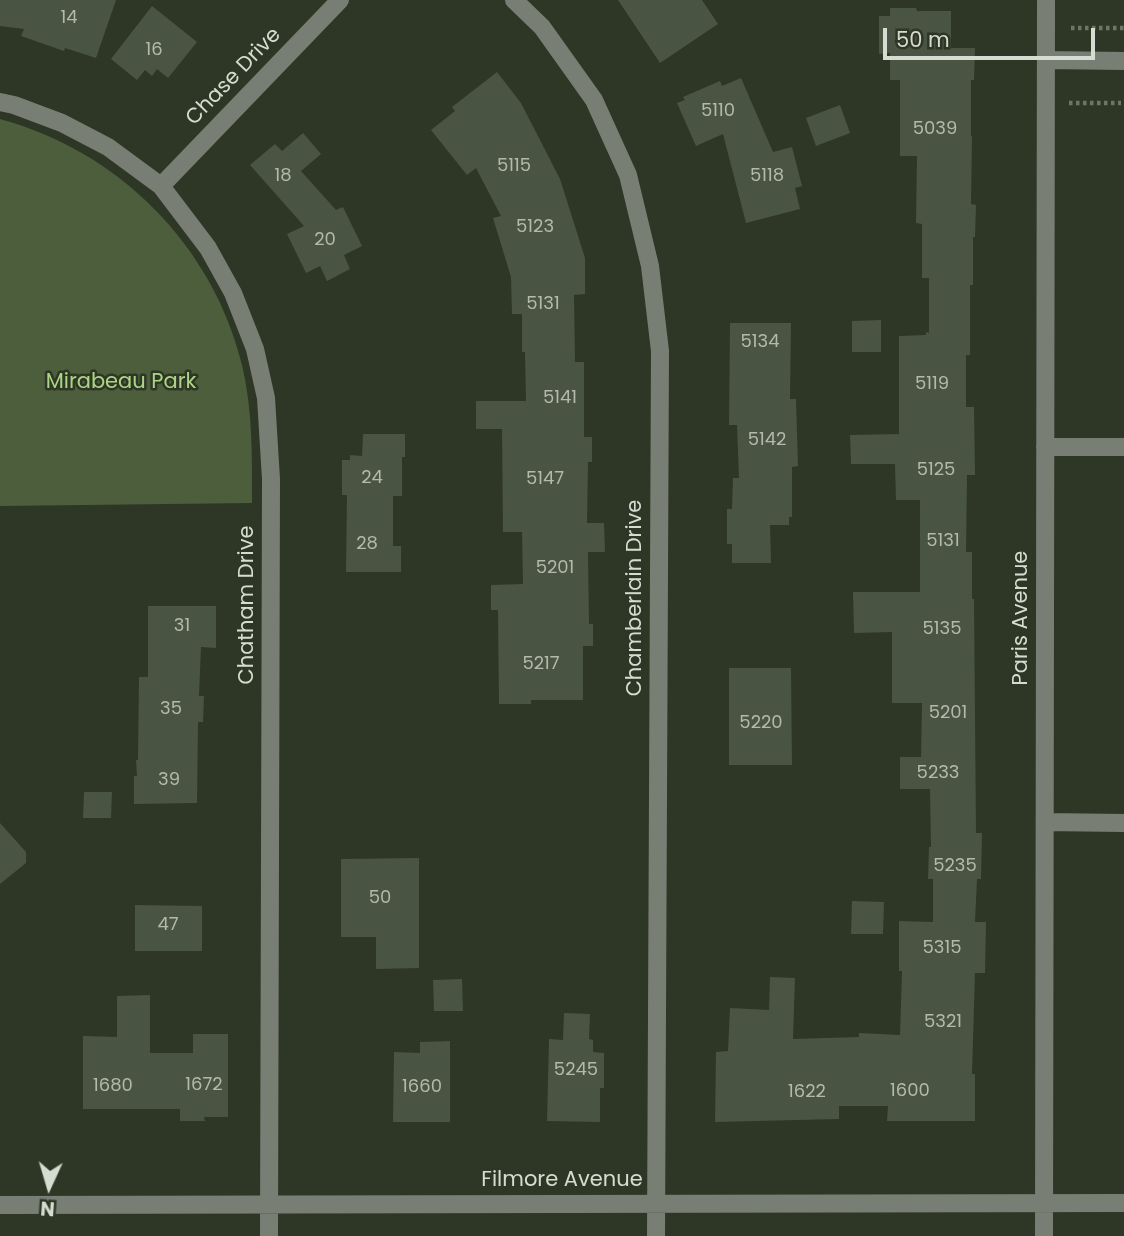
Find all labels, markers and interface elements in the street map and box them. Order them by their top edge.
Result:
house number: 14 [60,7,78,29]
scale bar [886,14,1098,58]
street label: Chase Drive [181,23,287,131]
text: 50 m [896,25,950,54]
house number: 16 [145,39,163,61]
house number: 5110 [701,100,735,122]
house number: 5039 [913,118,957,140]
house number: 5115 [497,155,531,177]
house number: 18 [274,165,292,187]
house number: 5118 [750,165,784,187]
house number: 5123 [516,216,554,238]
house number: 20 [314,229,336,251]
house number: 5131 [526,293,560,315]
house number: 5134 [741,331,779,353]
park label: Mirabeau Park [46,370,196,396]
house number: 5119 [915,373,949,395]
house number: 5141 [543,387,577,409]
house number: 5142 [748,429,786,451]
house number: 5125 [917,459,955,481]
house number: 24 [361,467,383,489]
house number: 5147 [526,468,564,490]
street label: Chamberlain Drive [623,500,649,696]
street label: Chatham Drive [235,525,261,685]
house number: 5131 [926,530,960,552]
house number: 28 [356,533,378,555]
street label: Paris Avenue [1009,551,1035,685]
house number: 5201 [536,557,574,579]
house number: 31 [174,615,190,637]
house number: 5135 [923,618,961,640]
house number: 5217 [522,653,560,675]
house number: 35 [160,698,182,720]
house number: 5201 [929,702,967,724]
house number: 5220 [739,712,783,734]
house number: 5233 [917,762,959,784]
house number: 39 [158,769,180,791]
house number: 5235 [933,855,977,877]
house number: 50 [369,887,391,909]
house number: 47 [157,914,179,936]
house number: 5315 [923,937,961,959]
house number: 5321 [924,1011,962,1033]
house number: 5245 [554,1059,598,1081]
house number: 1672 [185,1074,223,1096]
house number: 1680 [93,1075,133,1097]
house number: 1660 [402,1076,442,1098]
house number: 1600 [890,1080,930,1102]
house number: 1622 [788,1081,826,1103]
north arrow [14,1152,84,1222]
street label: Filmore Avenue [481,1168,643,1194]
text: N [39,1194,56,1222]

